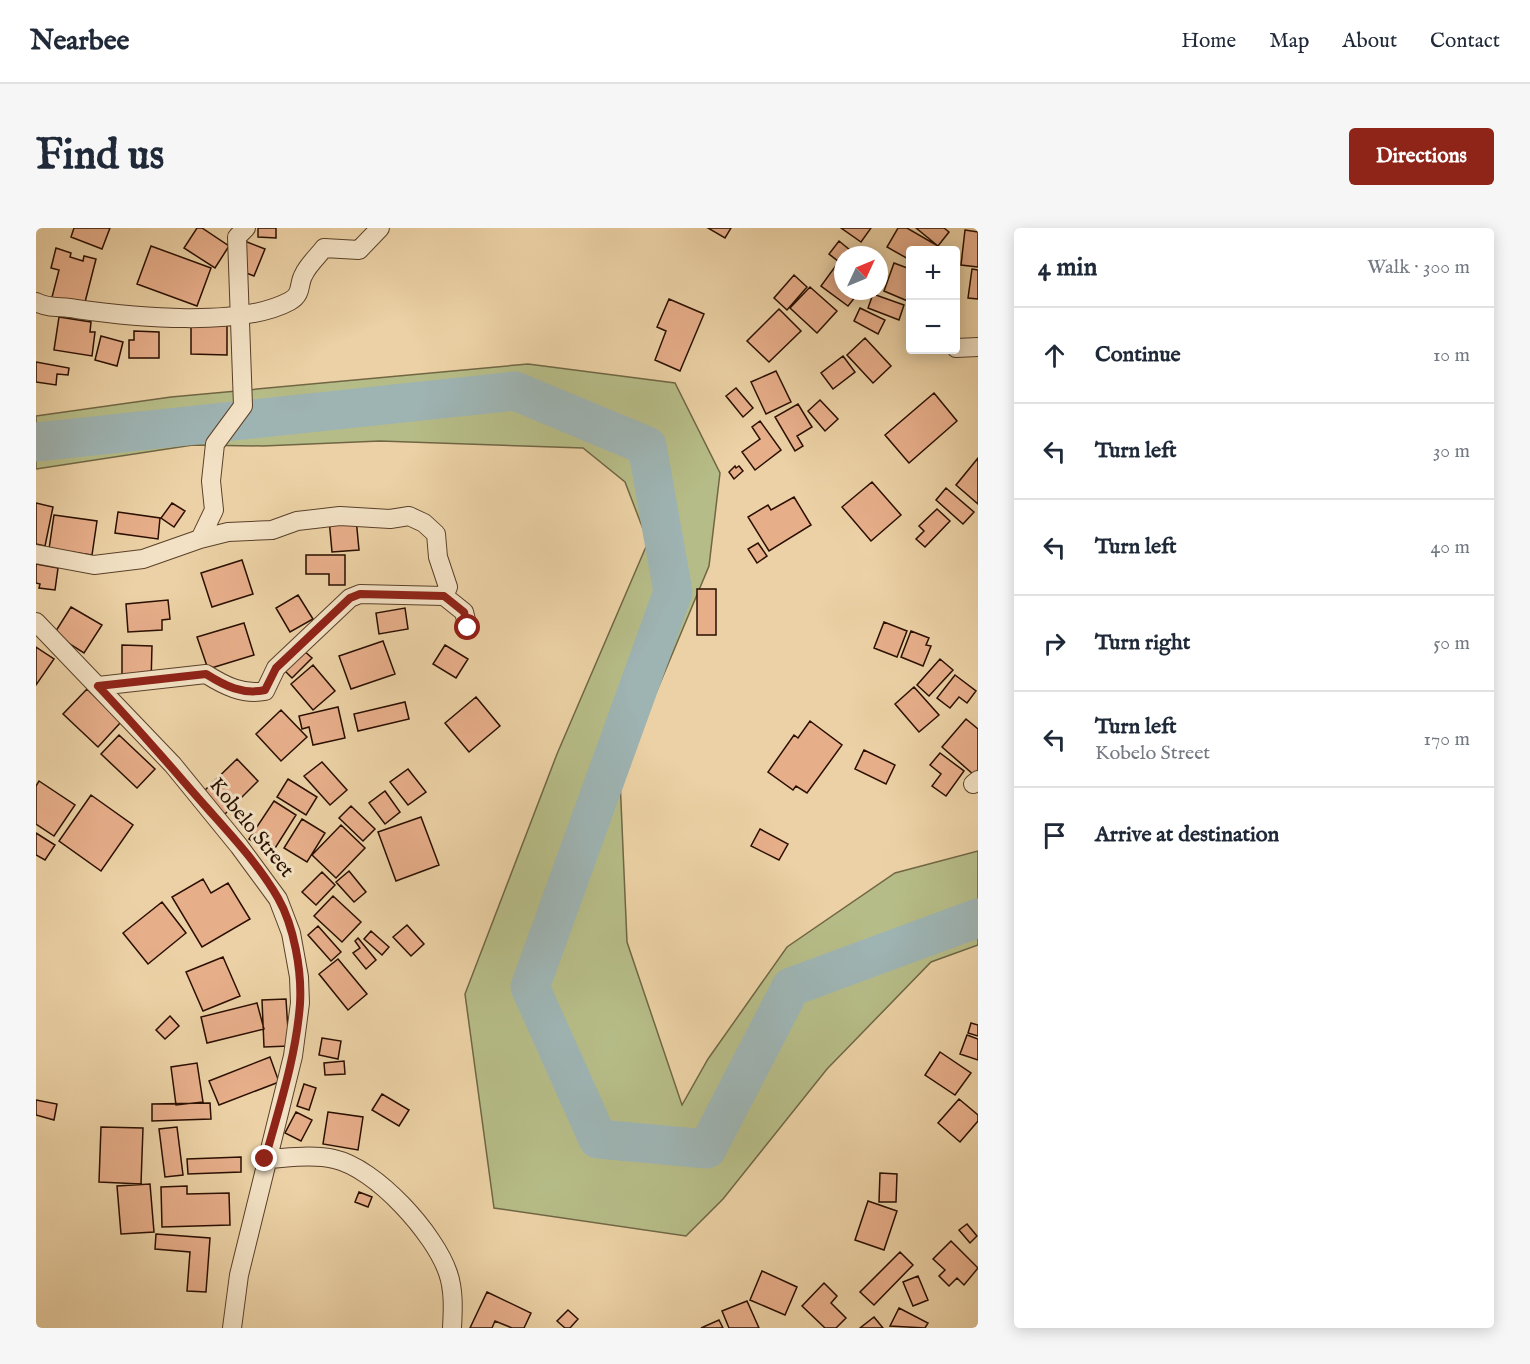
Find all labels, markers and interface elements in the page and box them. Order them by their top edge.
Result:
text: Nearbee [30,24,129,59]
text: Home [1181,28,1236,55]
text: Map [1269,28,1309,55]
text: About [1342,28,1397,55]
text: Contact [1430,28,1500,55]
button: Directions [1349,128,1494,185]
text: Find us [36,130,164,183]
north arrow [834,246,888,300]
map controls [906,246,960,354]
button: + [906,246,960,300]
text: 4 min [1038,251,1097,284]
text: Walk · 300 m [1367,255,1470,280]
button: − [906,300,960,354]
icon: ahead [1038,339,1071,372]
text: Continue [1095,341,1181,369]
text: 10 m [1433,343,1470,368]
icon: left [1038,435,1071,468]
text: Turn left [1095,437,1177,465]
text: 30 m [1433,439,1470,464]
icon: left [1038,531,1071,564]
text: Turn left [1095,533,1177,561]
text: 40 m [1431,535,1470,560]
route start [454,614,480,640]
icon: right [1038,627,1071,660]
text: Turn right [1095,629,1190,657]
text: 50 m [1433,631,1470,656]
text: Turn left [1095,713,1177,741]
icon: left [1038,723,1071,756]
text: 170 m [1424,727,1470,752]
text: Kobelo Street [1095,741,1210,766]
street label: Kobelo Street [202,772,300,884]
icon: arrive [1038,819,1071,852]
text: Arrive at destination [1095,821,1279,849]
route end [251,1145,277,1171]

